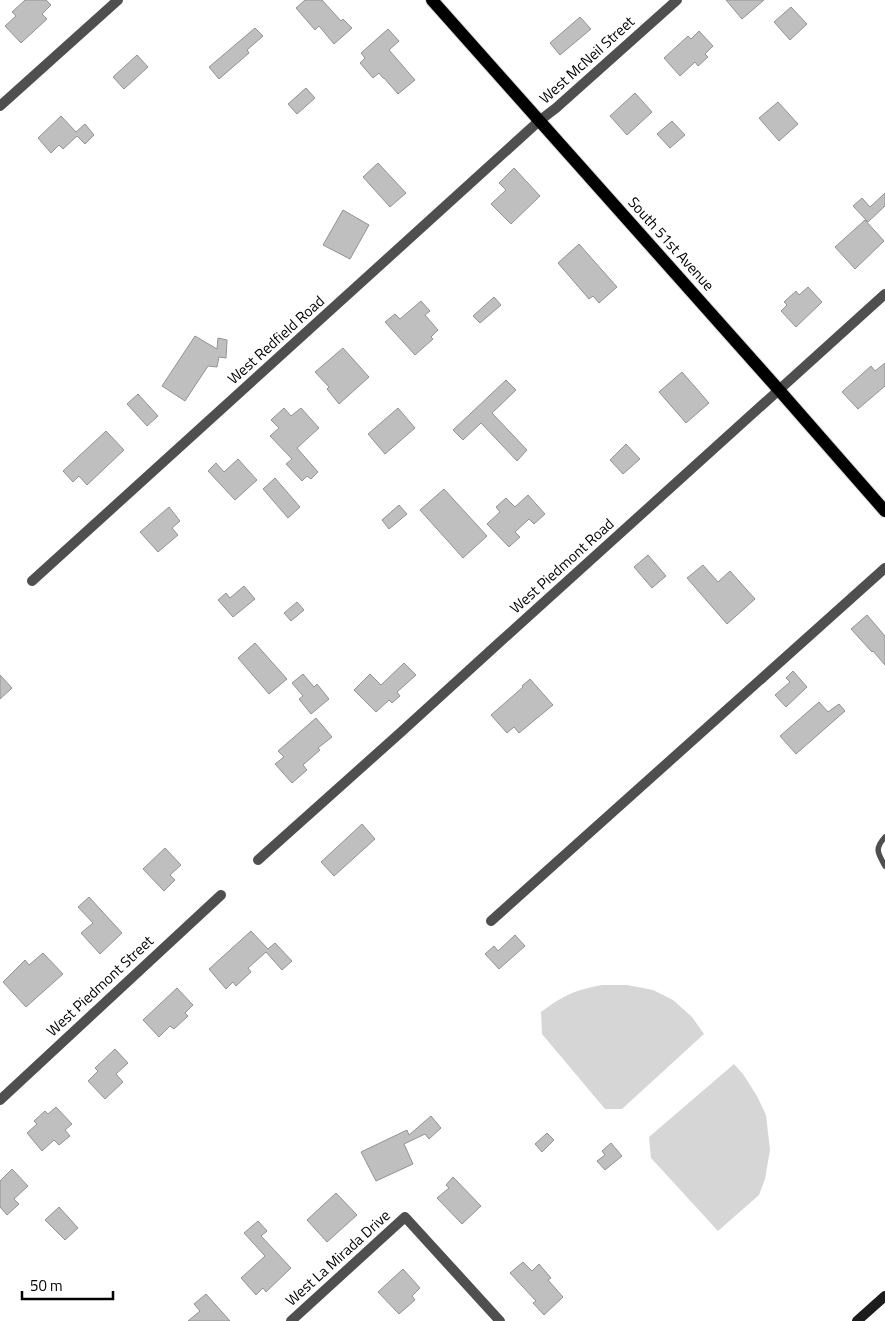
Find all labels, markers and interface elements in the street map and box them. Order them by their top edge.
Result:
street label: West McNeil Street [534,10,640,109]
street label: South 51st Avenue [623,191,720,296]
street label: West Redfield Road [222,290,329,390]
street label: West Piedmont Road [504,512,619,619]
street label: West Piedmont Street [41,929,159,1042]
street label: West La Mirada Drive [280,1204,395,1311]
scale bar [22,1268,114,1300]
text: 50 m [30,1274,63,1297]

